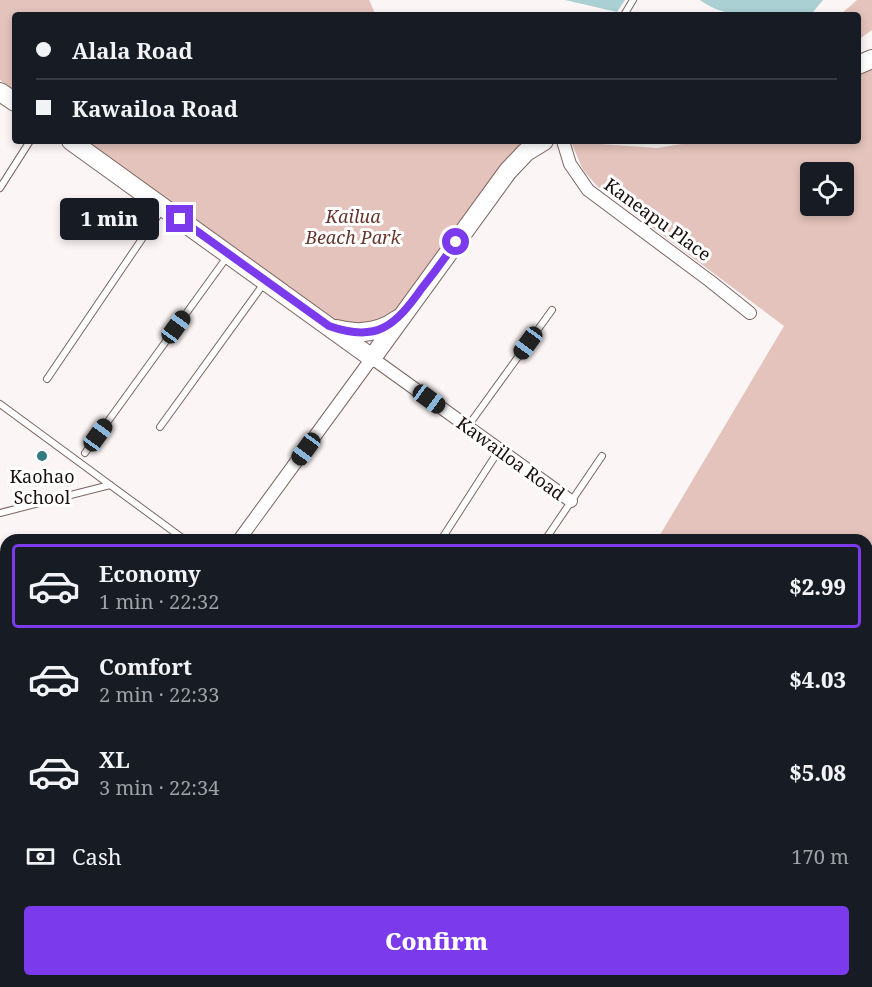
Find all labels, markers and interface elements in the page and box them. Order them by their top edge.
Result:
text: Alala Road [72,35,193,65]
text: Kawailoa Road [72,93,238,123]
map controls [800,162,854,216]
button: locate [800,162,854,216]
street label: Kaneapu Place [600,172,716,266]
callout: 1 min [60,198,159,240]
park label: Kailua Beach Park [304,204,402,249]
text: 1 min [81,205,138,232]
route end [166,205,193,232]
route start [442,228,469,255]
car [158,307,194,347]
car [510,323,546,363]
car [409,381,449,417]
street label: Kawailoa Road [452,411,570,505]
car [80,415,116,455]
car [288,429,324,469]
marker: Kaohao School [35,449,49,463]
place label: Kaohao School [9,464,75,509]
text: Economy [99,558,201,588]
icon: car [27,559,81,613]
text: $2.99 [789,571,846,601]
text: 1 min · 22:32 [99,588,219,615]
text: Comfort [99,651,192,681]
icon: car [27,652,81,706]
text: $4.03 [789,664,846,694]
text: 2 min · 22:33 [99,681,219,708]
text: XL [99,744,130,774]
icon: car [27,745,81,799]
text: $5.08 [789,757,846,787]
text: 3 min · 22:34 [99,774,219,801]
icon: cash [24,840,57,873]
text: Cash [72,841,122,871]
text: 170 m [791,843,849,870]
button: Confirm [24,906,849,975]

